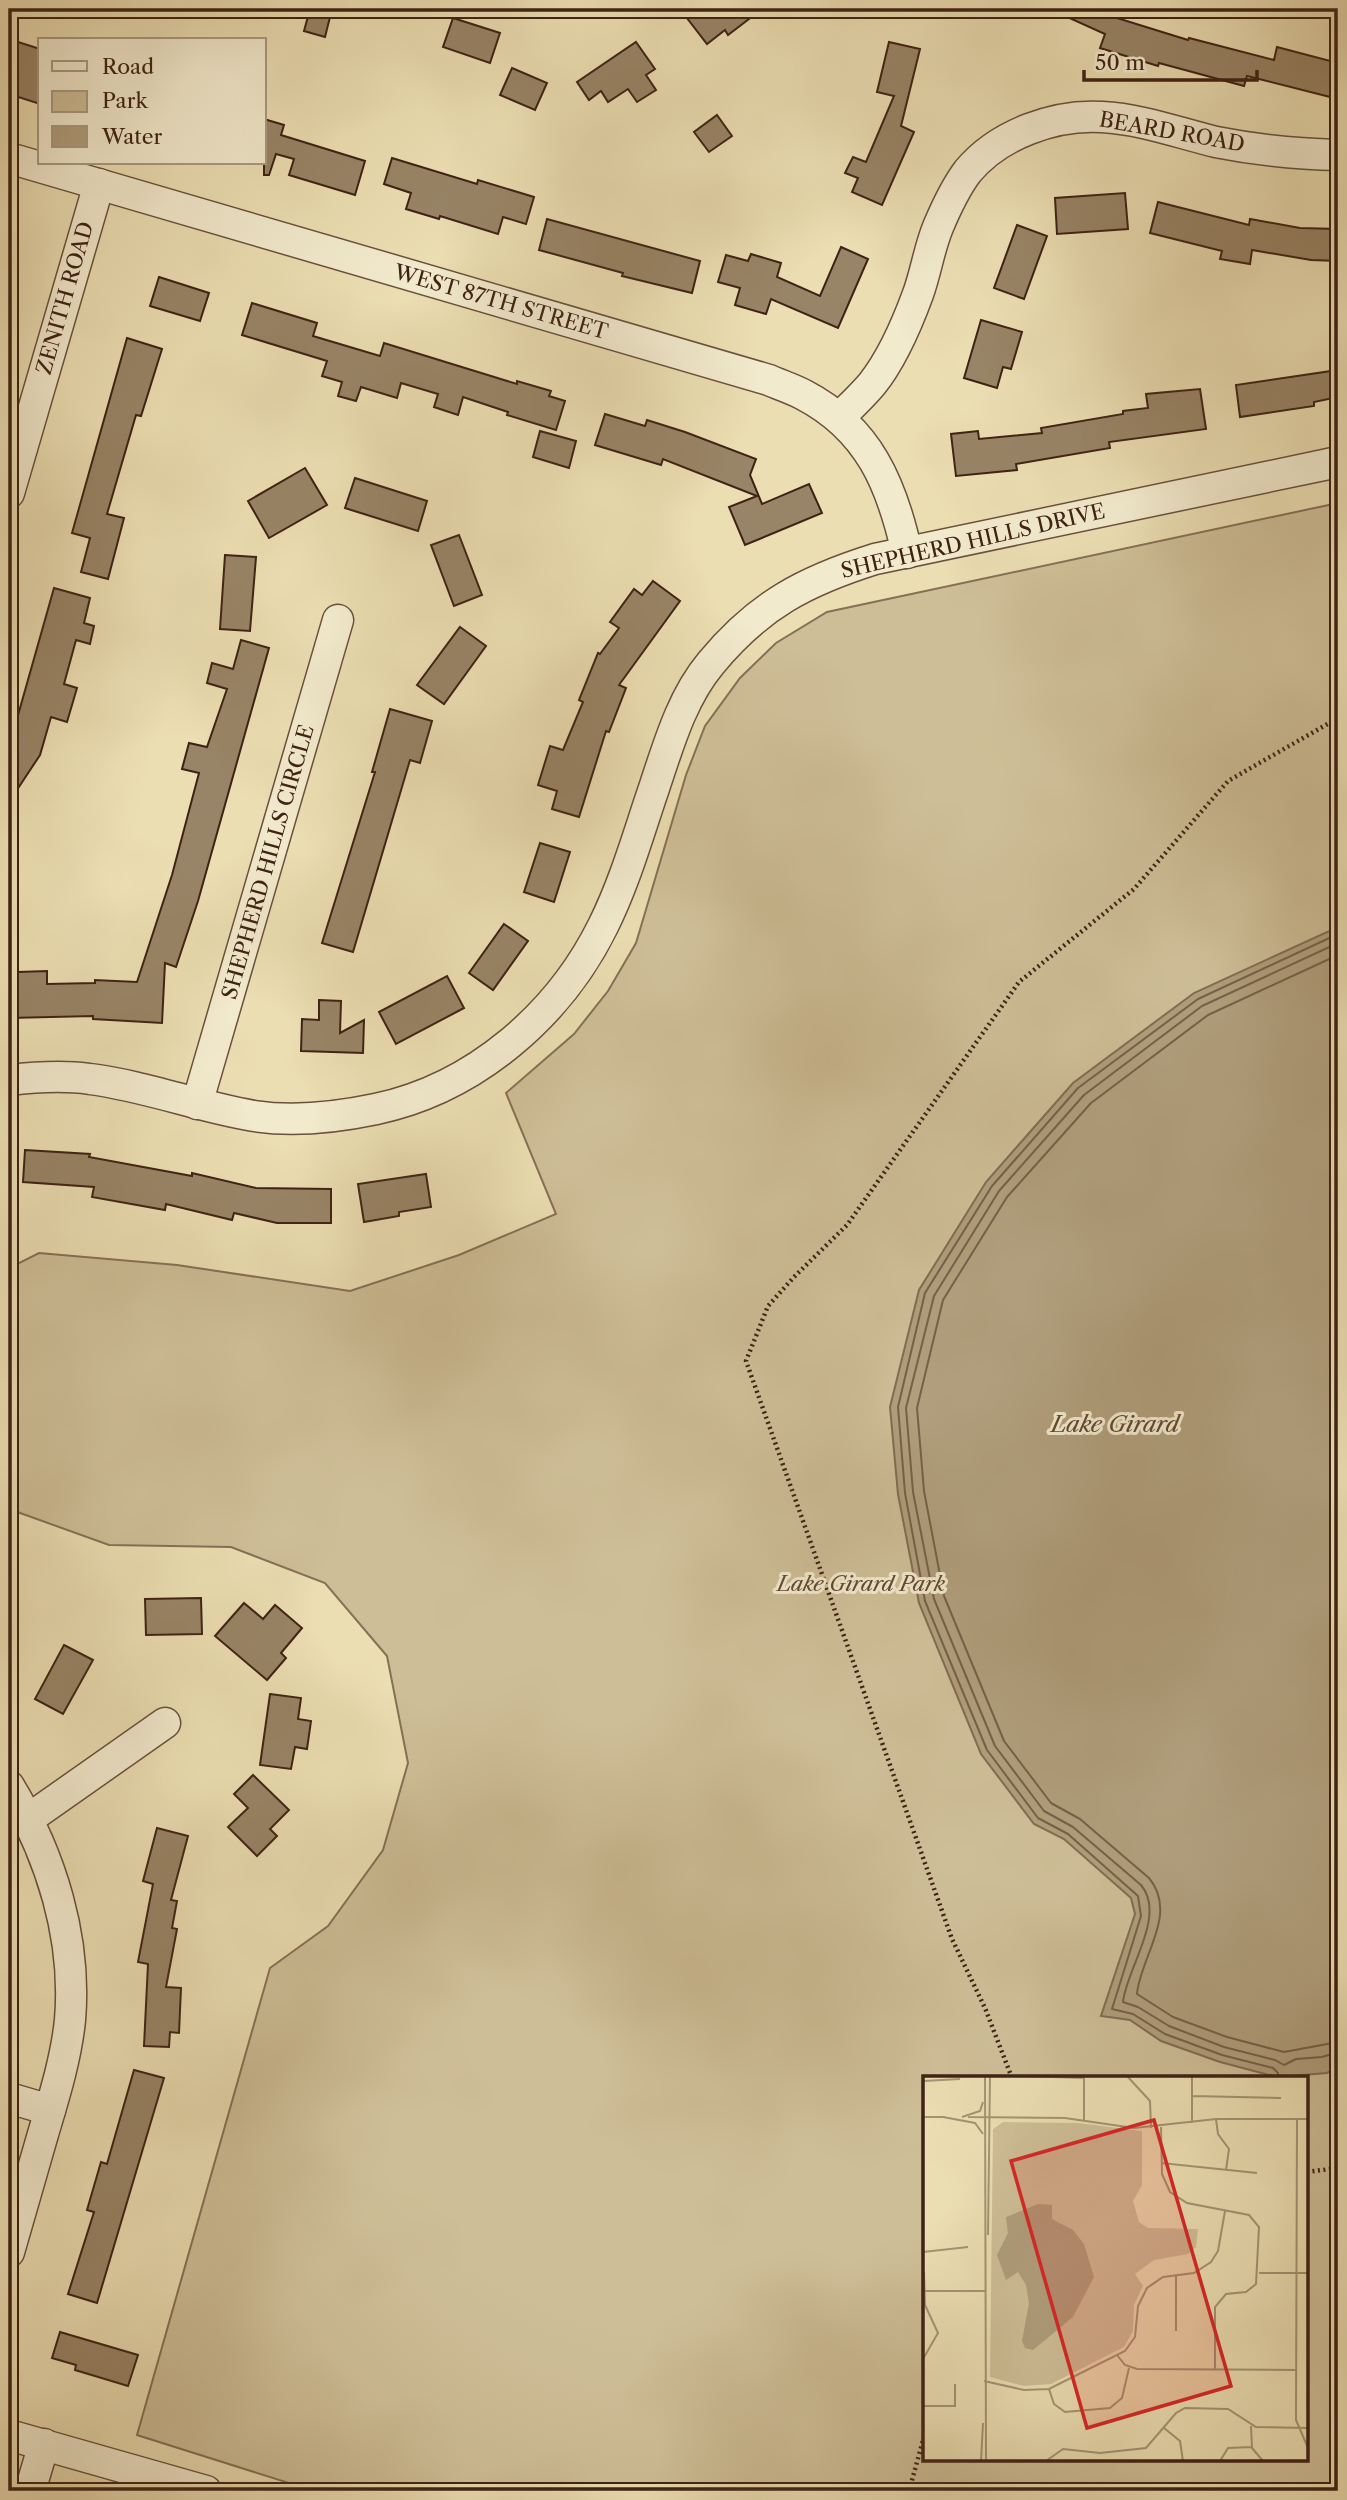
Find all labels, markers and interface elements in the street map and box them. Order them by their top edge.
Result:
legend [38,38,266,164]
scale bar [1084,38,1258,82]
text: 50 m [1095,50,1145,75]
text: Road [102,54,154,79]
text: Park [102,88,148,113]
street label: BEARD ROAD [1097,106,1247,157]
text: Water [101,124,162,149]
street label: ZENITH ROAD [31,219,98,377]
street label: WEST 87TH STREET [390,259,611,344]
street label: SHEPHERD HILLS DRIVE [838,498,1107,583]
street label: SHEPHERD HILLS CIRCLE [216,722,319,1002]
water label: Lake Girard [1049,1410,1181,1438]
park label: Lake Girard Park [775,1571,945,1596]
inset map [923,2076,1308,2462]

